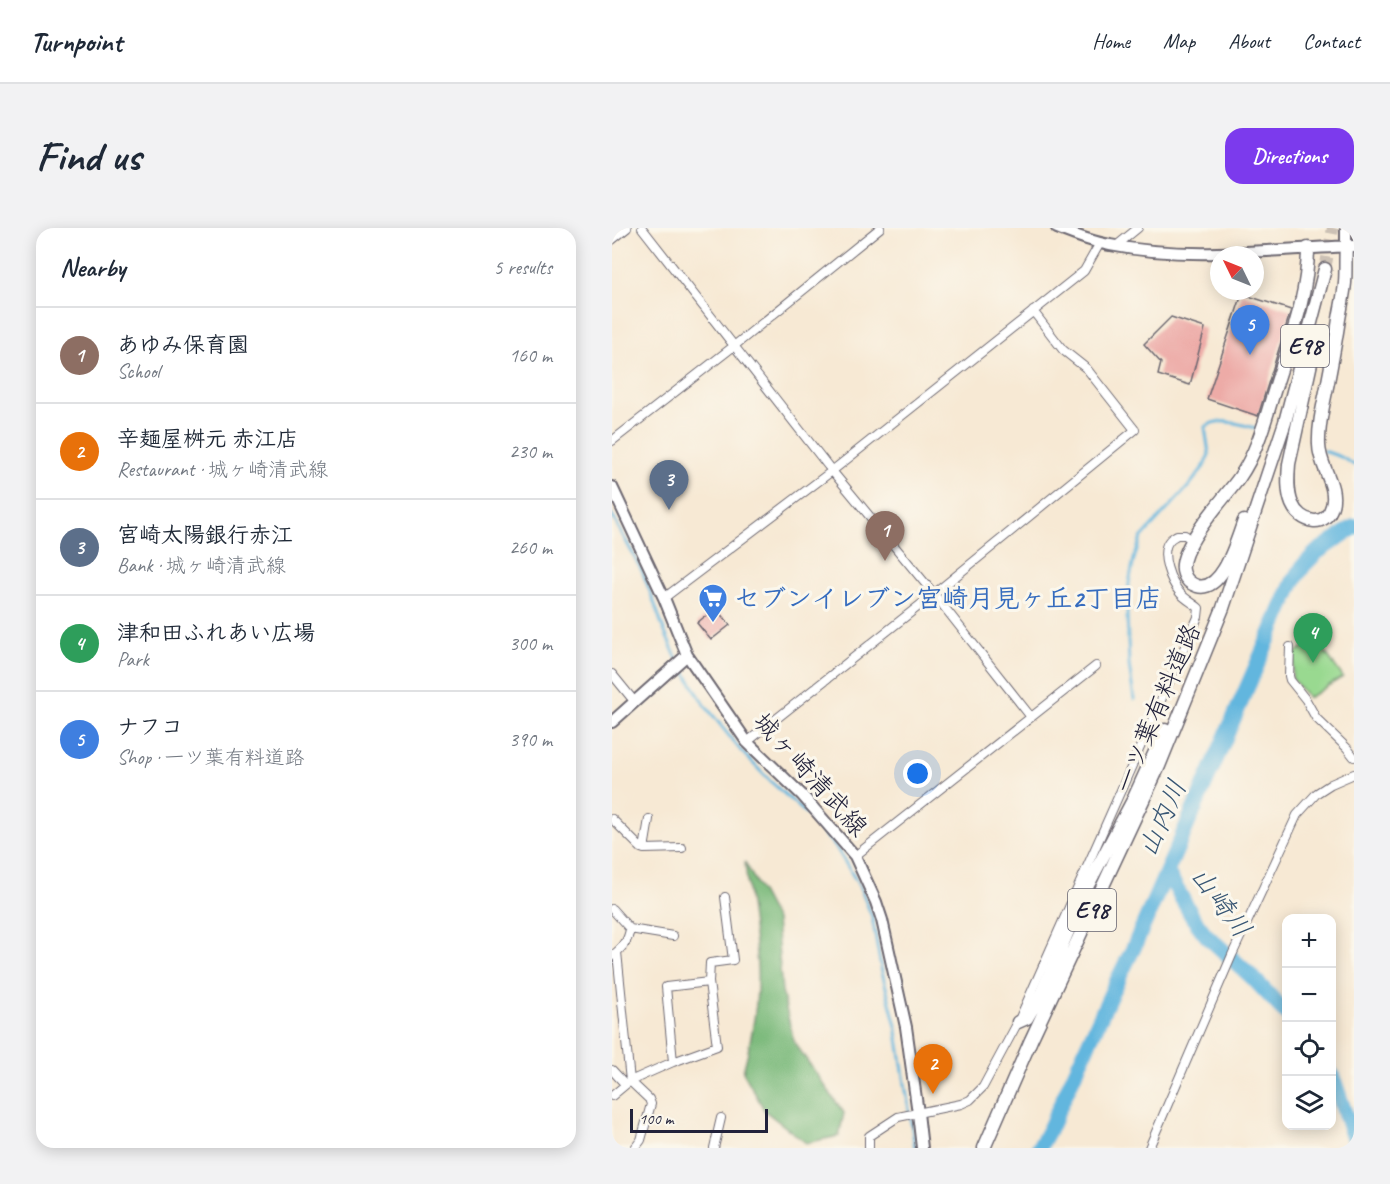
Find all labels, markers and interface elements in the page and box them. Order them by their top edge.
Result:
text: Turnpoint [30,24,122,59]
text: Home [1092,28,1130,54]
text: Map [1163,28,1195,54]
text: About [1228,28,1270,54]
text: Contact [1303,28,1360,54]
button: Directions [1225,128,1354,184]
text: Find us [36,130,141,183]
north arrow [1210,246,1264,300]
text: Nearby [60,251,125,284]
text: 5 results [493,255,552,280]
pin: 5 [1230,306,1270,355]
road number: E98 [1281,325,1329,367]
text: あゆみ保育園 [117,331,249,359]
text: 1 [75,343,84,368]
text: 160 m [509,343,552,368]
text: School [117,359,160,384]
text: 辛麺屋桝元 赤江店 [117,425,298,453]
text: 2 [75,439,84,464]
text: 230 m [509,439,552,464]
text: Restaurant · 城ヶ崎清武線 [117,457,328,482]
pin: 3 [650,460,688,510]
pin: 1 [866,512,904,561]
text: 宮崎太陽銀行赤江 [117,521,293,549]
text: 3 [75,535,84,560]
text: 260 m [509,535,552,560]
text: Bank · 城ヶ崎清武線 [117,553,286,578]
supermarket icon: セブンイレブン宮崎月見ヶ丘2丁目店 [697,582,729,624]
place label: セブンイレブン宮崎月見ヶ丘2丁目店 [734,582,1162,615]
pin: 4 [1294,614,1332,663]
street label: 一ツ葉有料道路 [1107,618,1208,798]
text: 津和田ふれあい広場 [117,619,315,647]
text: 4 [75,631,84,656]
text: 300 m [509,631,552,656]
text: Park [117,647,149,672]
street label: 城ヶ崎清武線 [746,705,875,843]
text: ナフコ [117,713,183,741]
text: 5 [75,727,84,752]
text: 390 m [509,727,552,752]
text: Shop · 一ツ葉有料道路 [117,745,304,770]
your location [903,759,932,788]
water label: 山内川 [1130,774,1194,862]
water label: 山崎川 [1183,859,1259,945]
road number: E98 [1068,889,1116,931]
map controls [1282,914,1336,1130]
button: + [1282,914,1336,968]
button: − [1282,968,1336,1022]
button: locate [1282,1022,1336,1076]
pin: 2 [914,1044,952,1094]
button: layers [1282,1076,1336,1130]
scale bar [630,1106,768,1134]
text: 100 m [639,1109,673,1129]

